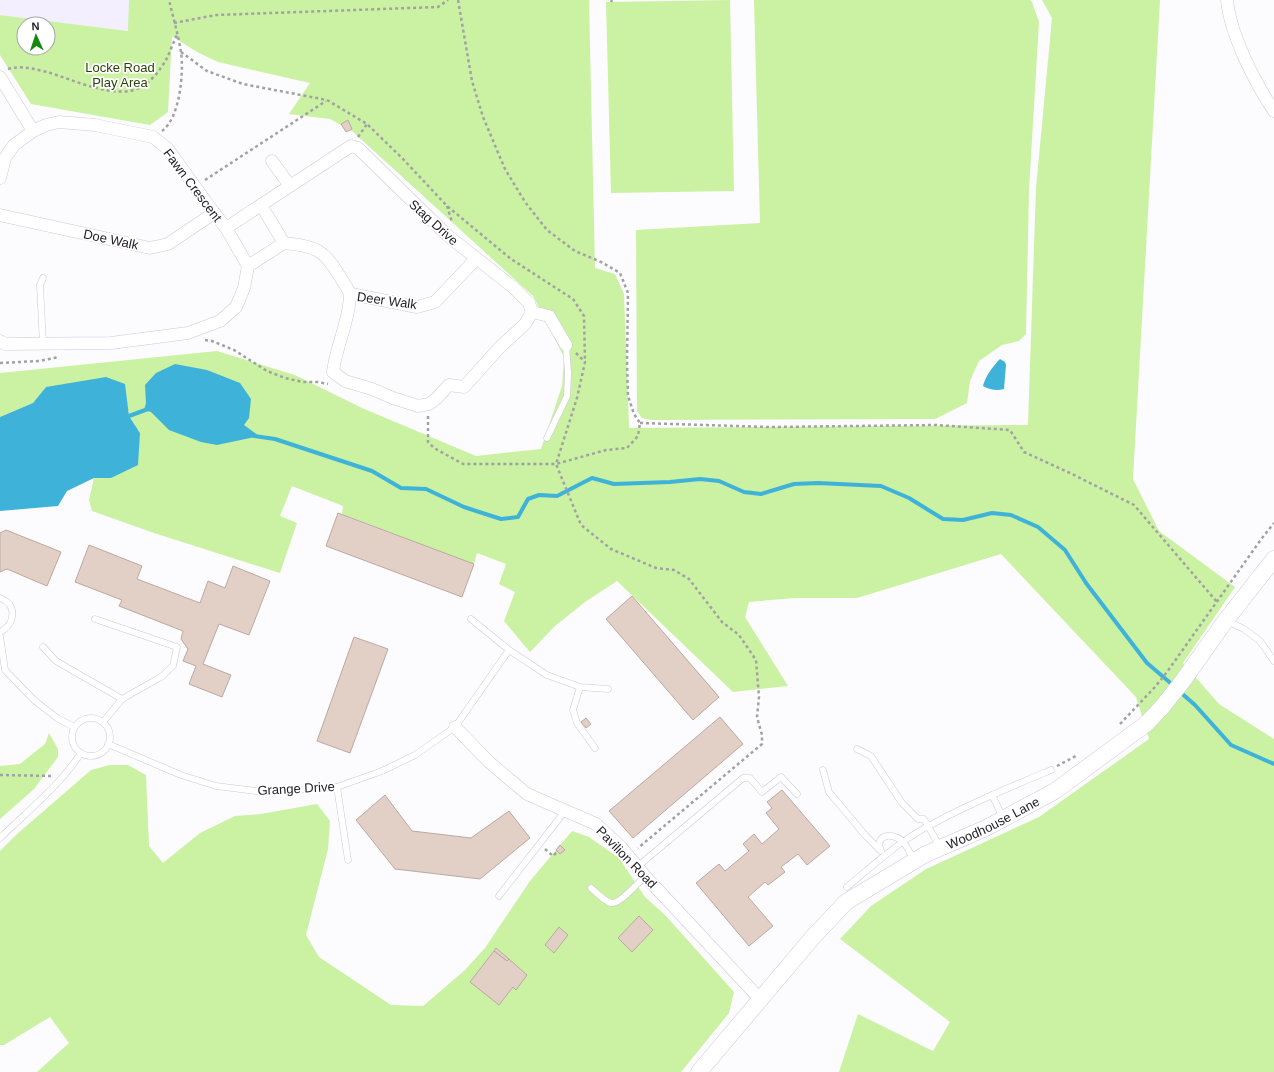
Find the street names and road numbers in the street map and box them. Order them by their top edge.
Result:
street label: Fawn Crescent [160,146,225,225]
street label: Stag Drive [406,196,461,248]
street label: Doe Walk [82,226,140,253]
street label: Deer Walk [356,289,418,312]
street label: Grange Drive [257,779,335,798]
street label: Woodhouse Lane [944,794,1042,852]
street label: Pavilion Road [593,823,660,891]

